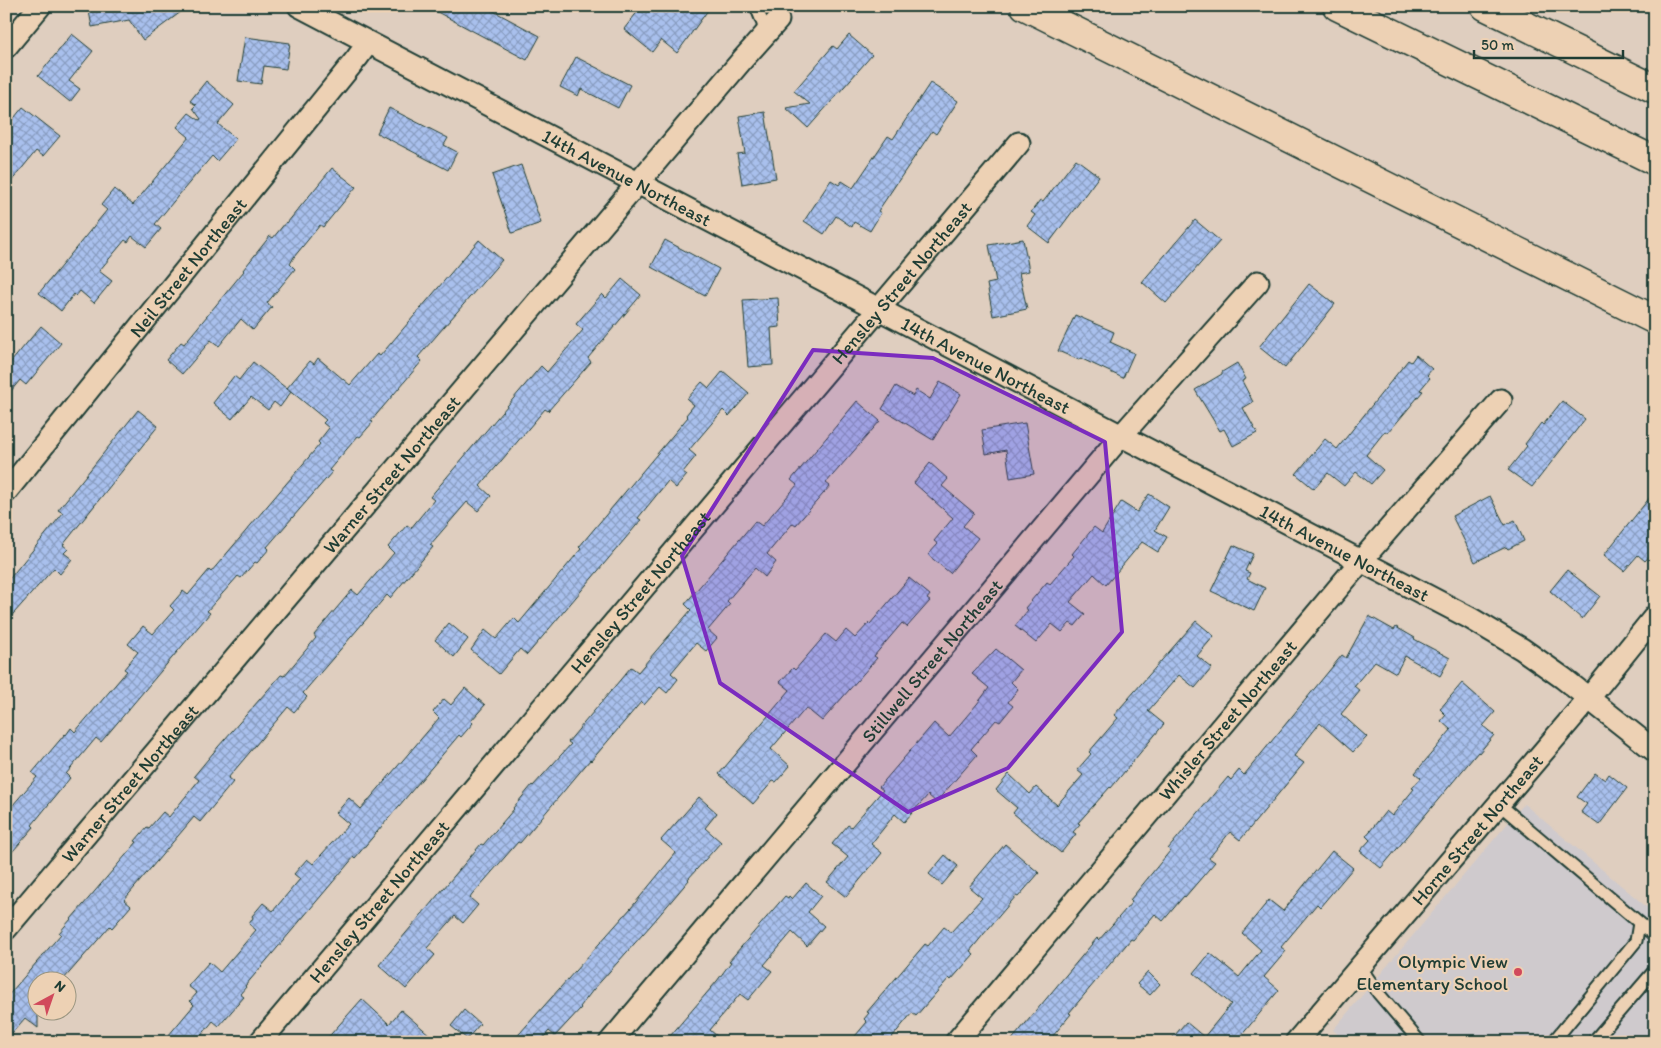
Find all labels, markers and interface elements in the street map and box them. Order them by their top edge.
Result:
scale bar [1474,28,1622,60]
text: 50 m [1481,36,1514,54]
street label: 14th Avenue Northeast [538,124,715,231]
street label: Neil Street Northeast [125,193,252,342]
street label: Hensley Street Northeast [826,197,977,369]
street label: 14th Avenue Northeast [897,312,1074,419]
street label: Warner Street Northeast [318,391,465,559]
street label: 14th Avenue Northeast [1256,499,1433,607]
street label: Hensley Street Northeast [565,506,716,678]
street label: Stillwell Street Northeast [857,575,1007,747]
street label: Whisler Street Northeast [1153,635,1302,805]
street label: Warner Street Northeast [56,700,203,868]
street label: Horne Street Northeast [1407,750,1548,910]
street label: Hensley Street Northeast [304,816,454,988]
place label: Olympic View Elementary School [1356,950,1509,995]
marker: Olympic View Elementary School [1512,966,1524,978]
north arrow [28,970,78,1020]
text: N [51,977,69,996]

